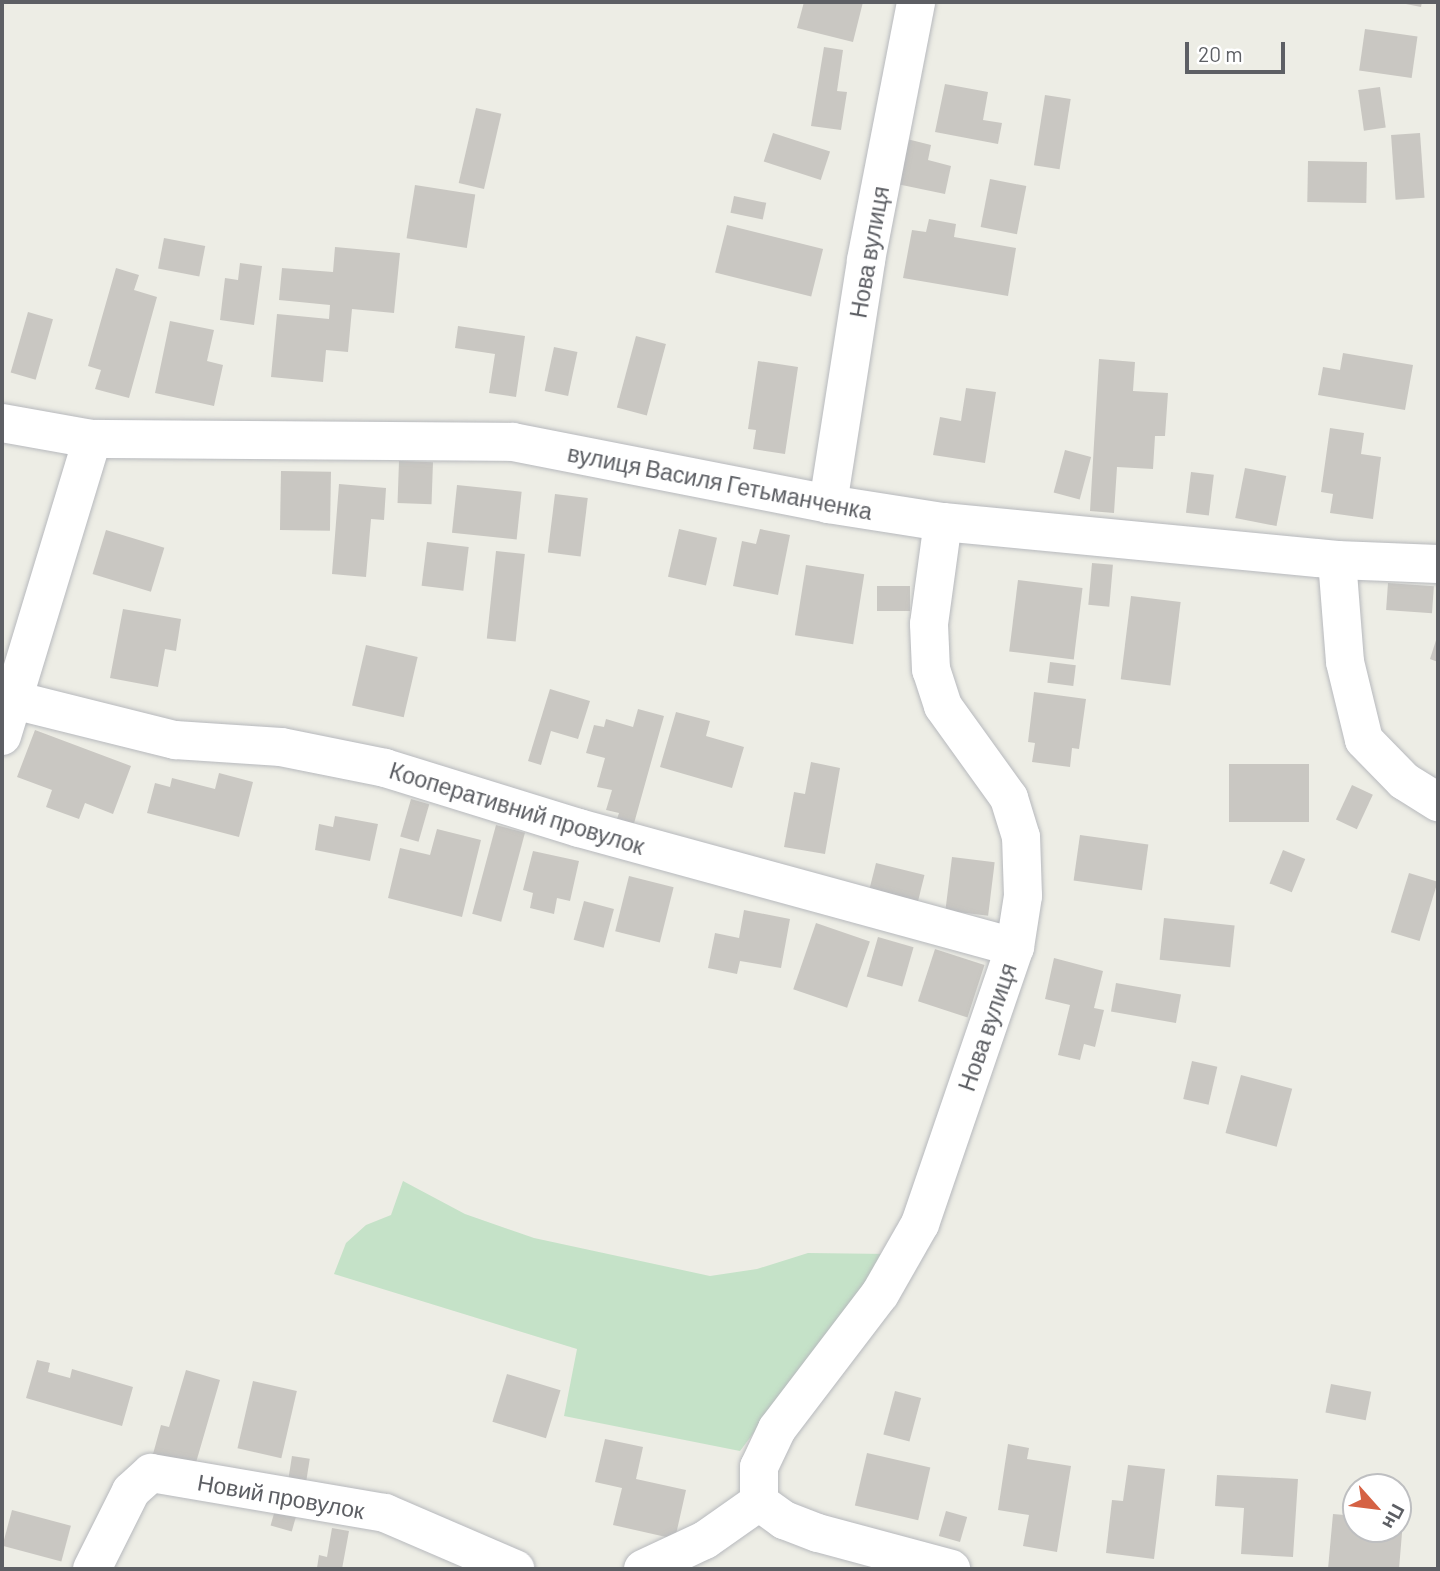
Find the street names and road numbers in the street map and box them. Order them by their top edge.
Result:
street label: Нова вулиця [844,184,894,320]
street label: вулиця Василя Гетьманченка [565,439,875,525]
street label: Кооперативний провулок [386,756,648,860]
street label: Нова вулиця [952,959,1022,1095]
street label: Новий провулок [195,1468,367,1524]

